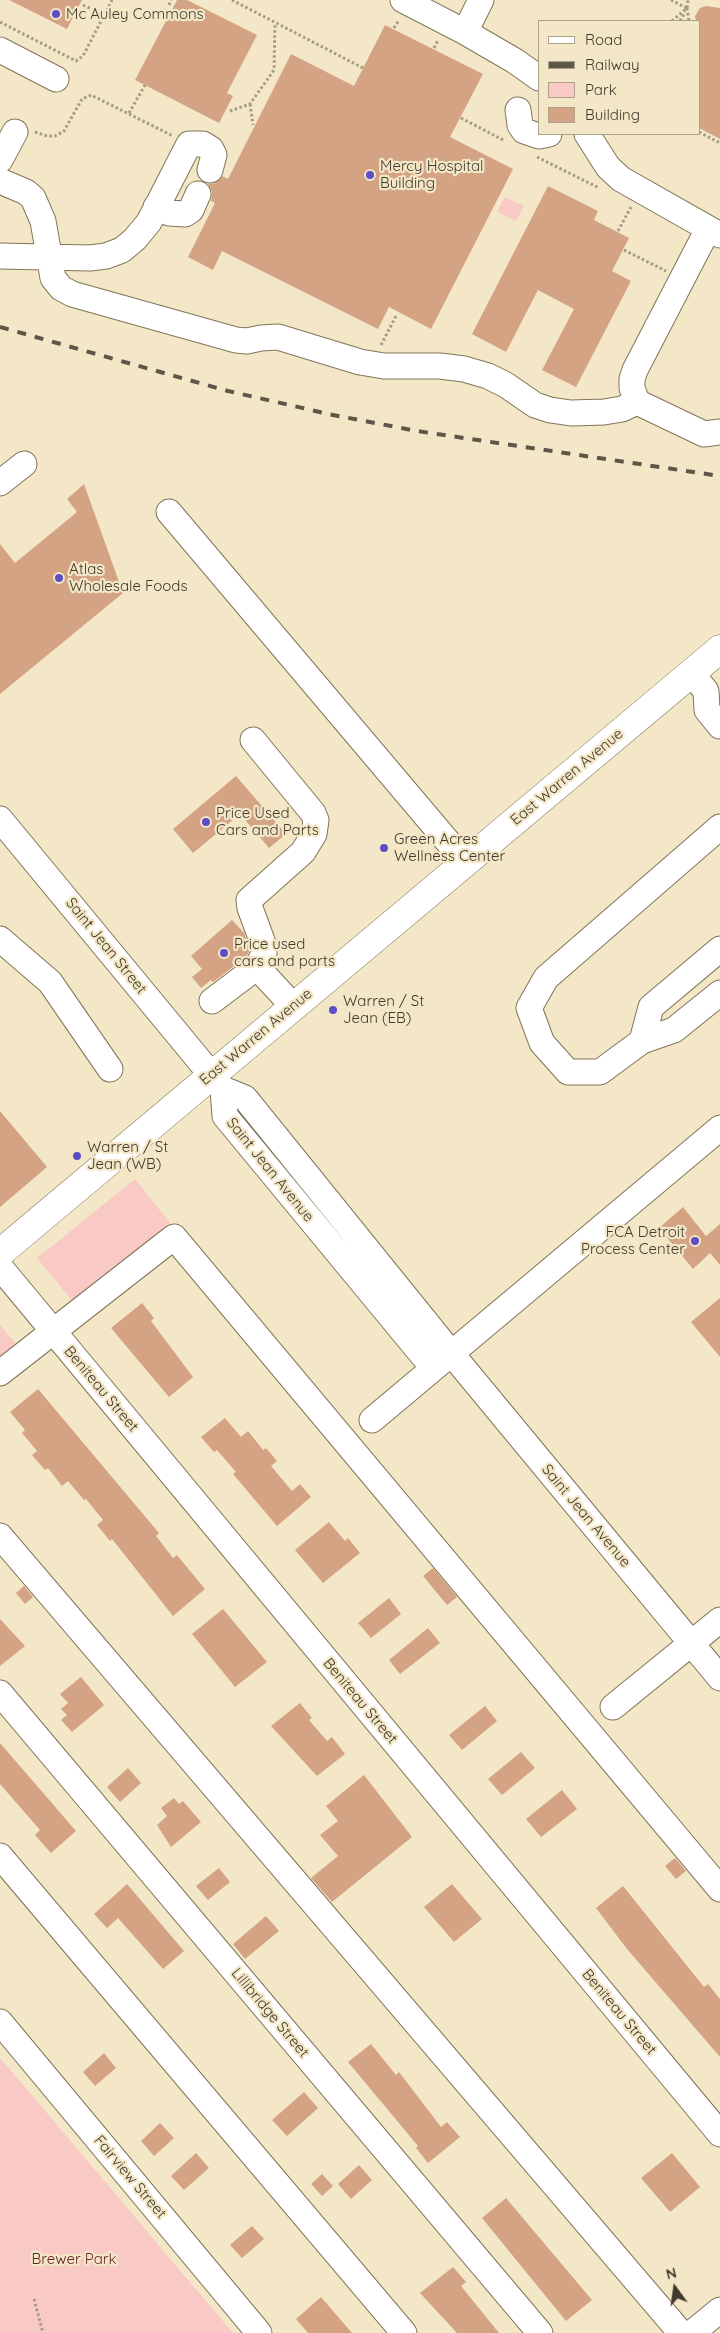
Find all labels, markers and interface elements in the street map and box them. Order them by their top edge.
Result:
place label: Mc Auley Commons [66,5,204,23]
marker: Mc Auley Commons [50,8,62,20]
legend [538,20,700,135]
text: Road [585,30,622,49]
text: Railway [585,55,640,74]
text: Park [585,80,617,99]
text: Building [585,105,640,124]
place label: Mercy Hospital Building [380,157,484,192]
marker: Mercy Hospital Building [364,169,376,181]
place label: Atlas Wholesale Foods [69,560,187,595]
marker: Atlas Wholesale Foods [53,572,65,584]
street label: East Warren Avenue [507,725,627,829]
place label: Price Used Cars and Parts [216,804,319,839]
marker: Price Used Cars and Parts [200,816,212,828]
place label: Green Acres Wellness Center [394,830,505,865]
marker: Green Acres Wellness Center [378,842,390,854]
street label: Saint Jean Street [62,894,150,998]
place label: Price used cars and parts [234,935,335,970]
marker: Price used cars and parts [218,947,230,959]
street label: East Warren Avenue [196,985,316,1089]
place label: Warren / St Jean (EB) [343,992,424,1027]
marker: Warren / St Jean (EB) [327,1004,339,1016]
street label: Saint Jean Avenue [222,1114,318,1226]
place label: Warren / St Jean (WB) [87,1138,168,1173]
marker: Warren / St Jean (WB) [71,1150,83,1162]
place label: FCA Detroit Process Center [581,1223,685,1258]
marker: FCA Detroit Process Center [689,1235,701,1247]
street label: Beniteau Street [60,1343,142,1435]
street label: Saint Jean Avenue [538,1461,634,1571]
street label: Beniteau Street [319,1655,401,1747]
street label: Lillibridge Street [227,1965,313,2061]
street label: Beniteau Street [578,1966,660,2058]
street label: Fairview Street [90,2132,170,2222]
park label: Brewer Park [31,2250,117,2268]
north arrow [650,2263,700,2313]
text: N [664,2263,679,2283]

